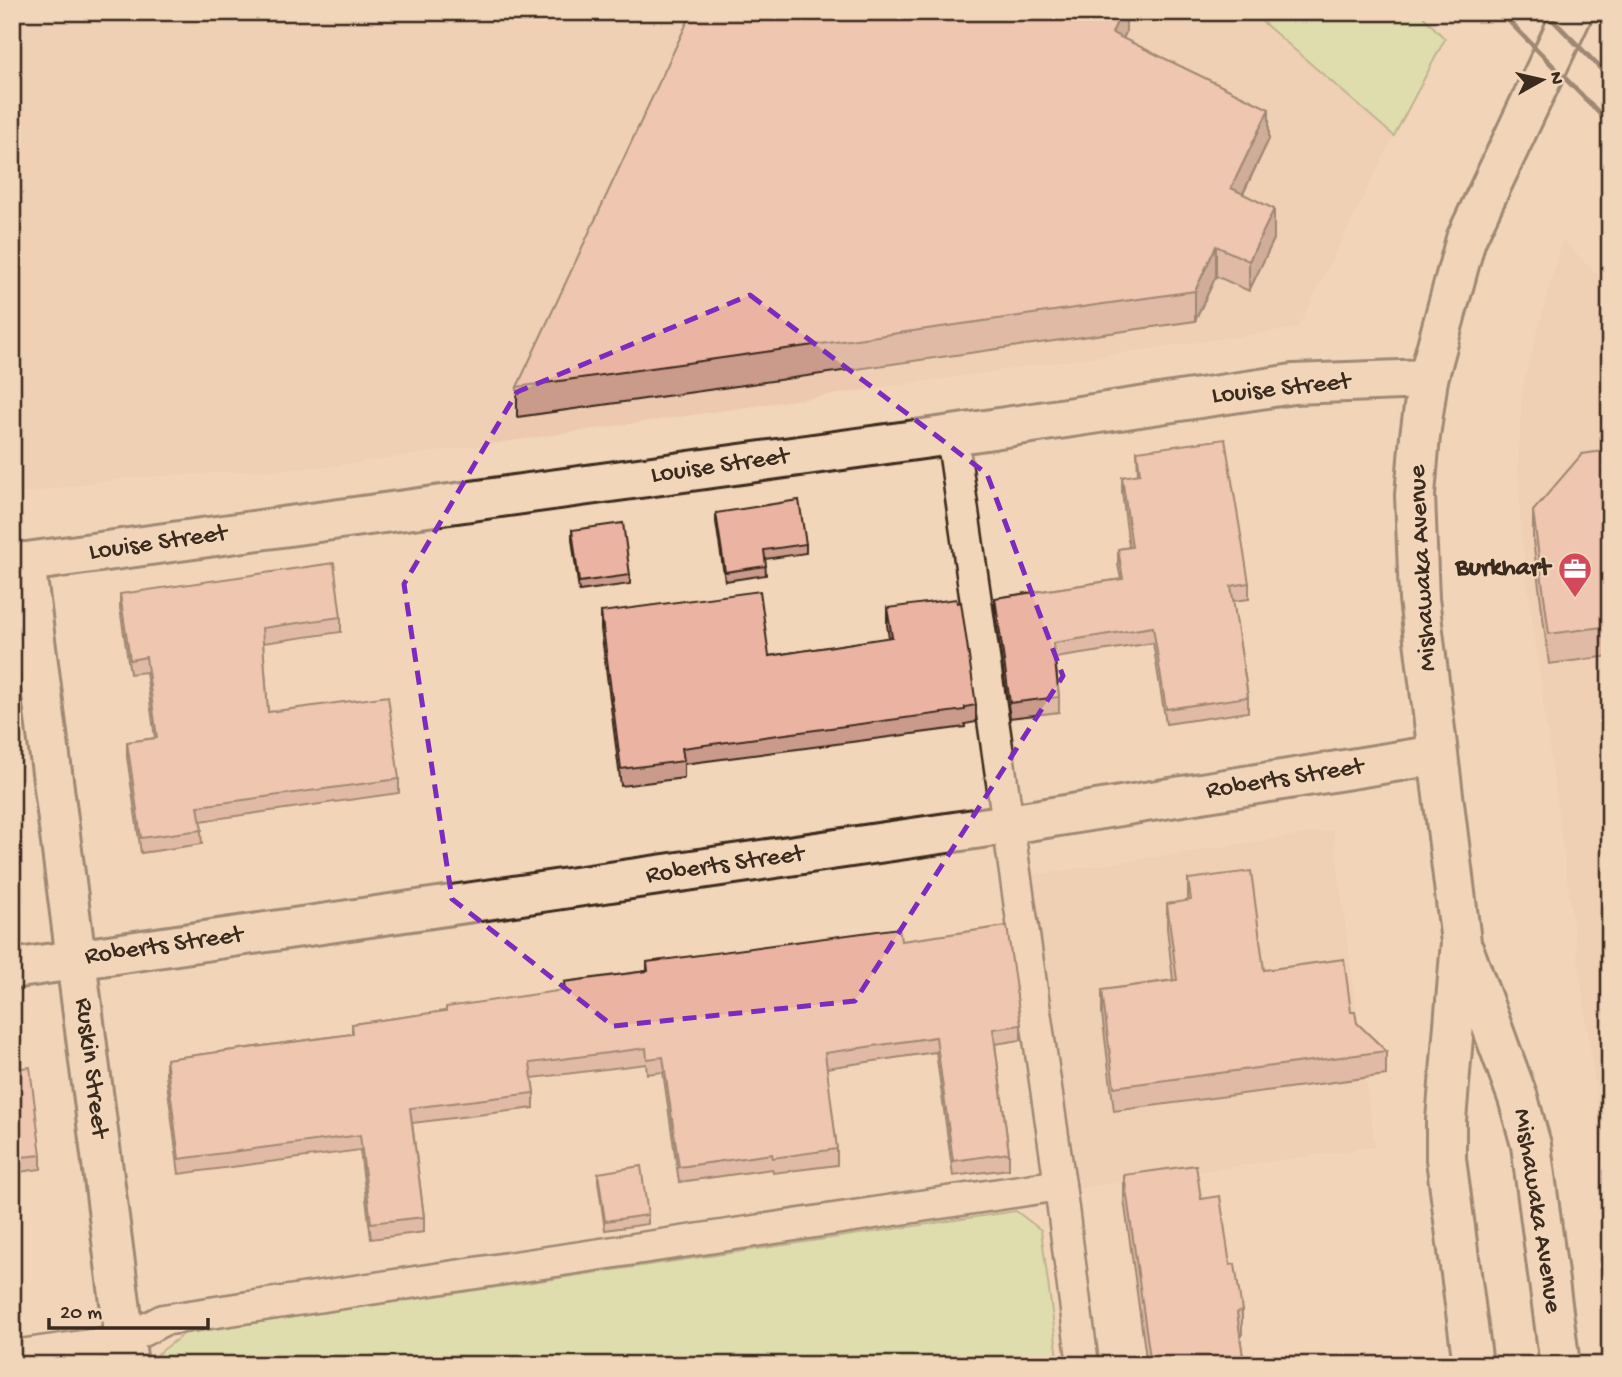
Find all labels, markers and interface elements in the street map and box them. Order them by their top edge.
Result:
north arrow [1506,46,1576,116]
text: N [1543,70,1568,86]
street label: Louise Street [1210,367,1354,413]
street label: Louise Street [649,442,794,492]
street label: Mishawaka Avenue [1403,463,1445,672]
street label: Louise Street [87,519,232,569]
office icon: Burkhart [1556,550,1594,599]
place label: Burkhart [1454,554,1552,585]
street label: Roberts Street [1204,752,1368,808]
street label: Roberts Street [644,839,808,892]
street label: Roberts Street [83,920,247,973]
street label: Ruskin Street [66,996,114,1142]
street label: Mishawaka Avenue [1505,1107,1568,1316]
scale bar [49,1286,208,1330]
text: 20 m [60,1302,102,1327]

